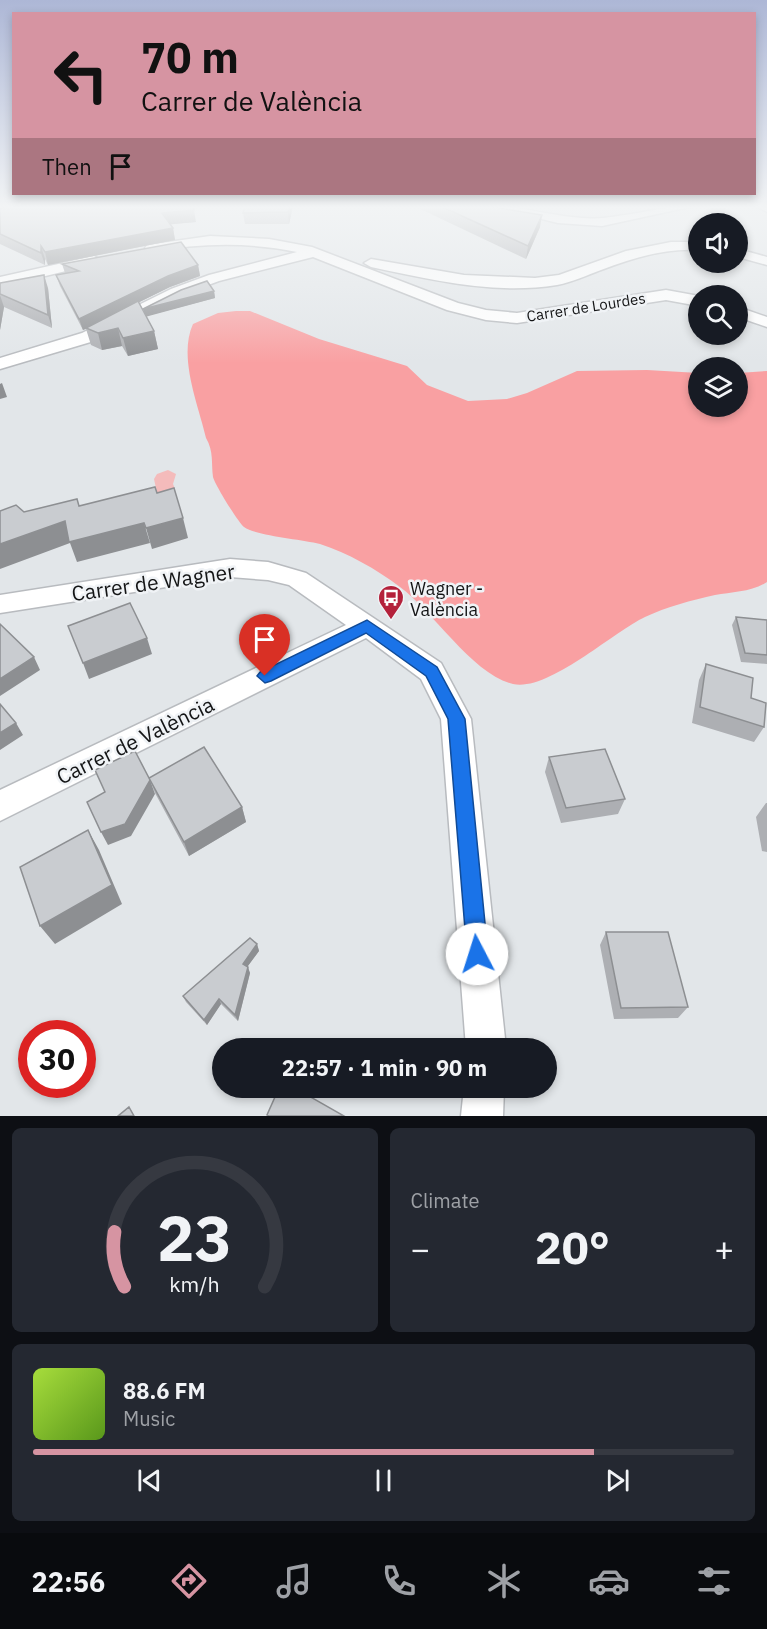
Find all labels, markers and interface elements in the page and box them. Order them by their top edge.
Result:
text: 70 m [141,30,239,85]
icon: left [42,36,120,114]
text: Carrer de València [141,83,362,118]
icon: arrive [104,150,137,183]
text: Then [42,152,92,181]
map controls [688,213,748,417]
button: sound [688,213,748,273]
button: search [688,285,748,345]
street label: Carrer de Lourdes [525,288,647,326]
button: layers [688,357,748,417]
street label: Carrer de Wagner [70,557,237,607]
place label: Wagner - València [410,577,483,621]
bus stop icon: Wagner - València [376,583,406,621]
pin [239,614,290,676]
icon: arrive [248,623,281,656]
street label: Carrer de València [52,690,218,790]
position arrow [445,922,509,986]
speed limit sign: 30 [18,1020,96,1098]
text: 22:57 · 1 min · 90 m [282,1053,487,1082]
text: Climate [411,1187,479,1214]
text: 23 [157,1197,232,1278]
text: 20° [535,1218,610,1276]
text: − [411,1227,430,1270]
text: + [714,1227,734,1270]
text: km/h [170,1270,220,1298]
text: 88.6 FM [123,1376,206,1405]
text: Music [123,1405,175,1432]
icon: previous [133,1464,166,1497]
icon: pause [367,1464,400,1497]
icon: next [601,1464,634,1497]
icon: directions [168,1560,210,1602]
icon: music [273,1560,315,1602]
icon: phone [378,1560,420,1602]
icon: climate [483,1560,525,1602]
icon: car [588,1560,630,1602]
icon: filters [693,1560,735,1602]
text: 22:56 [32,1564,105,1599]

